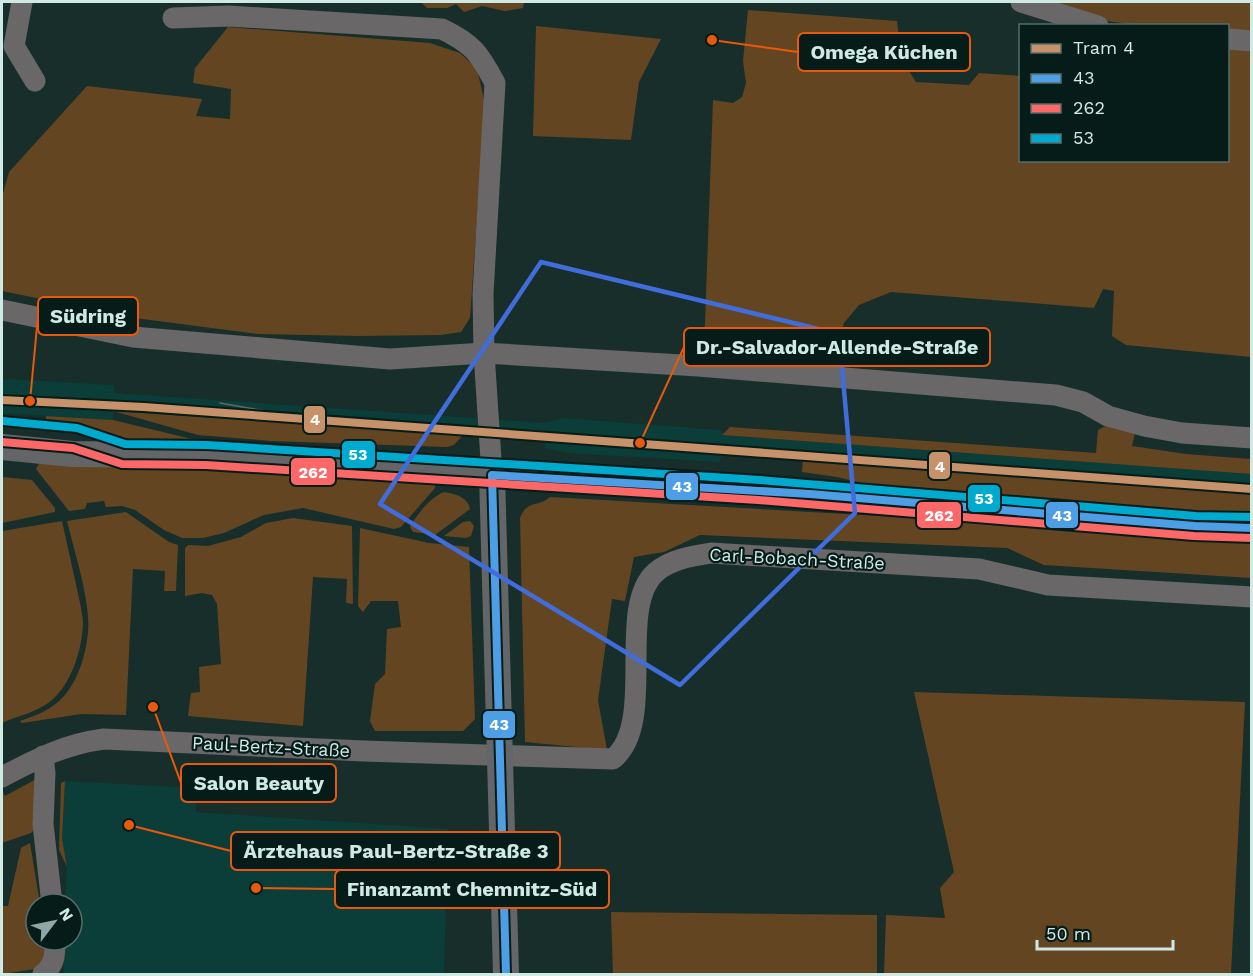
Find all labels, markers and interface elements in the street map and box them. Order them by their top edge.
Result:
legend [1019,24,1229,162]
callout: Omega Küchen [798,33,970,71]
text: Tram 4 [1073,37,1134,58]
text: Omega Küchen [810,40,958,64]
text: 43 [1073,67,1095,88]
text: 262 [1073,97,1105,118]
text: 53 [1073,127,1094,148]
callout: Südring [38,297,138,335]
text: Südring [50,304,127,328]
callout: Dr.-Salvador-Allende-Straße [684,328,990,366]
text: Dr.-Salvador-Allende-Straße [696,335,978,359]
line badge: 4 [303,405,326,434]
text: 4 [310,410,320,429]
line badge: 53 [341,440,376,469]
text: 53 [349,445,367,464]
line badge: 4 [928,451,951,480]
line badge: 262 [290,457,336,486]
text: 4 [935,457,945,476]
text: 262 [299,463,327,482]
line badge: 43 [665,472,699,501]
text: 43 [672,477,692,496]
line badge: 53 [967,484,1001,513]
text: 53 [975,489,993,508]
line badge: 262 [916,501,962,529]
line badge: 43 [1045,501,1079,529]
text: 262 [925,506,953,525]
text: 43 [1052,506,1072,525]
street label: Carl-Bobach-Straße [709,543,885,574]
line badge: 43 [482,710,516,739]
text: 43 [489,715,509,734]
street label: Paul-Bertz-Straße [192,732,351,761]
callout: Salon Beauty [181,764,336,802]
text: Salon Beauty [194,771,325,795]
callout: Ärztehaus Paul-Bertz-Straße 3 [231,832,560,870]
text: Ärztehaus Paul-Bertz-Straße 3 [243,839,549,863]
callout: Finanzamt Chemnitz-Süd [335,870,609,908]
text: Finanzamt Chemnitz-Süd [347,877,597,901]
north arrow [24,892,84,952]
text: N [55,904,77,924]
scale bar [1037,913,1174,951]
text: 50 m [1046,923,1091,944]

